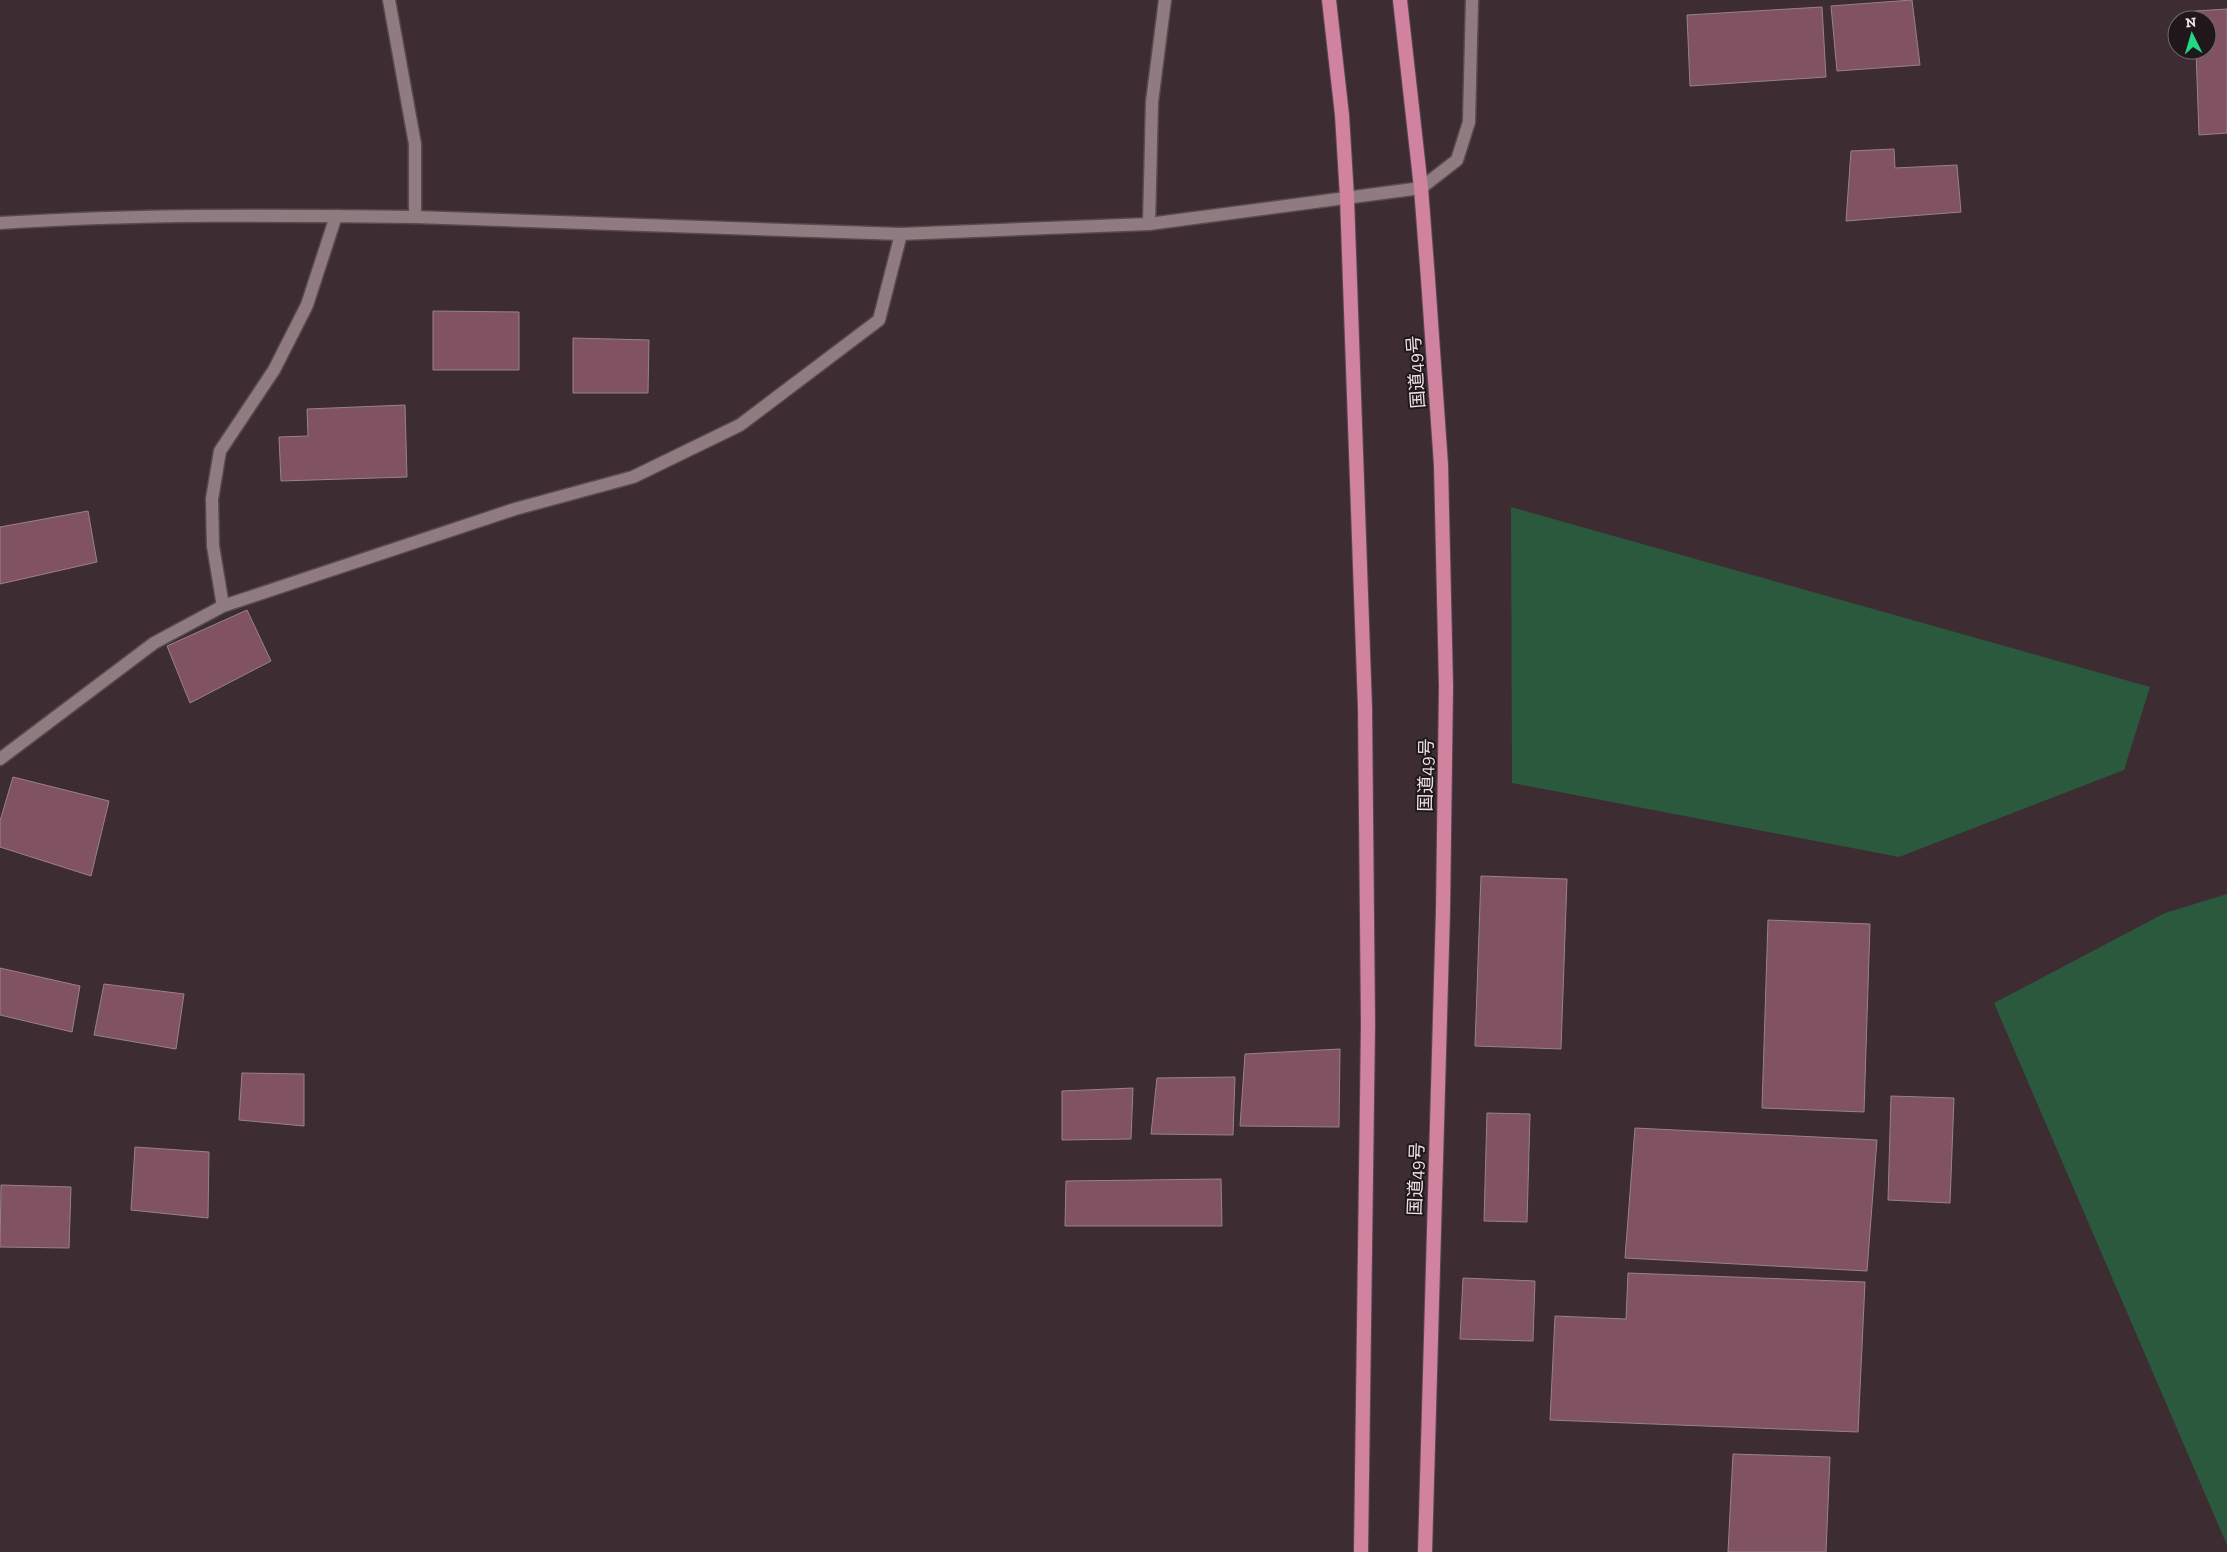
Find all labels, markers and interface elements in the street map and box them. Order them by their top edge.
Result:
north arrow [2167,10,2217,60]
text: N [2185,14,2197,31]
street label: 国道49号 [1402,335,1430,409]
street label: 国道49号 [1414,738,1438,812]
street label: 国道49号 [1404,1142,1428,1216]

